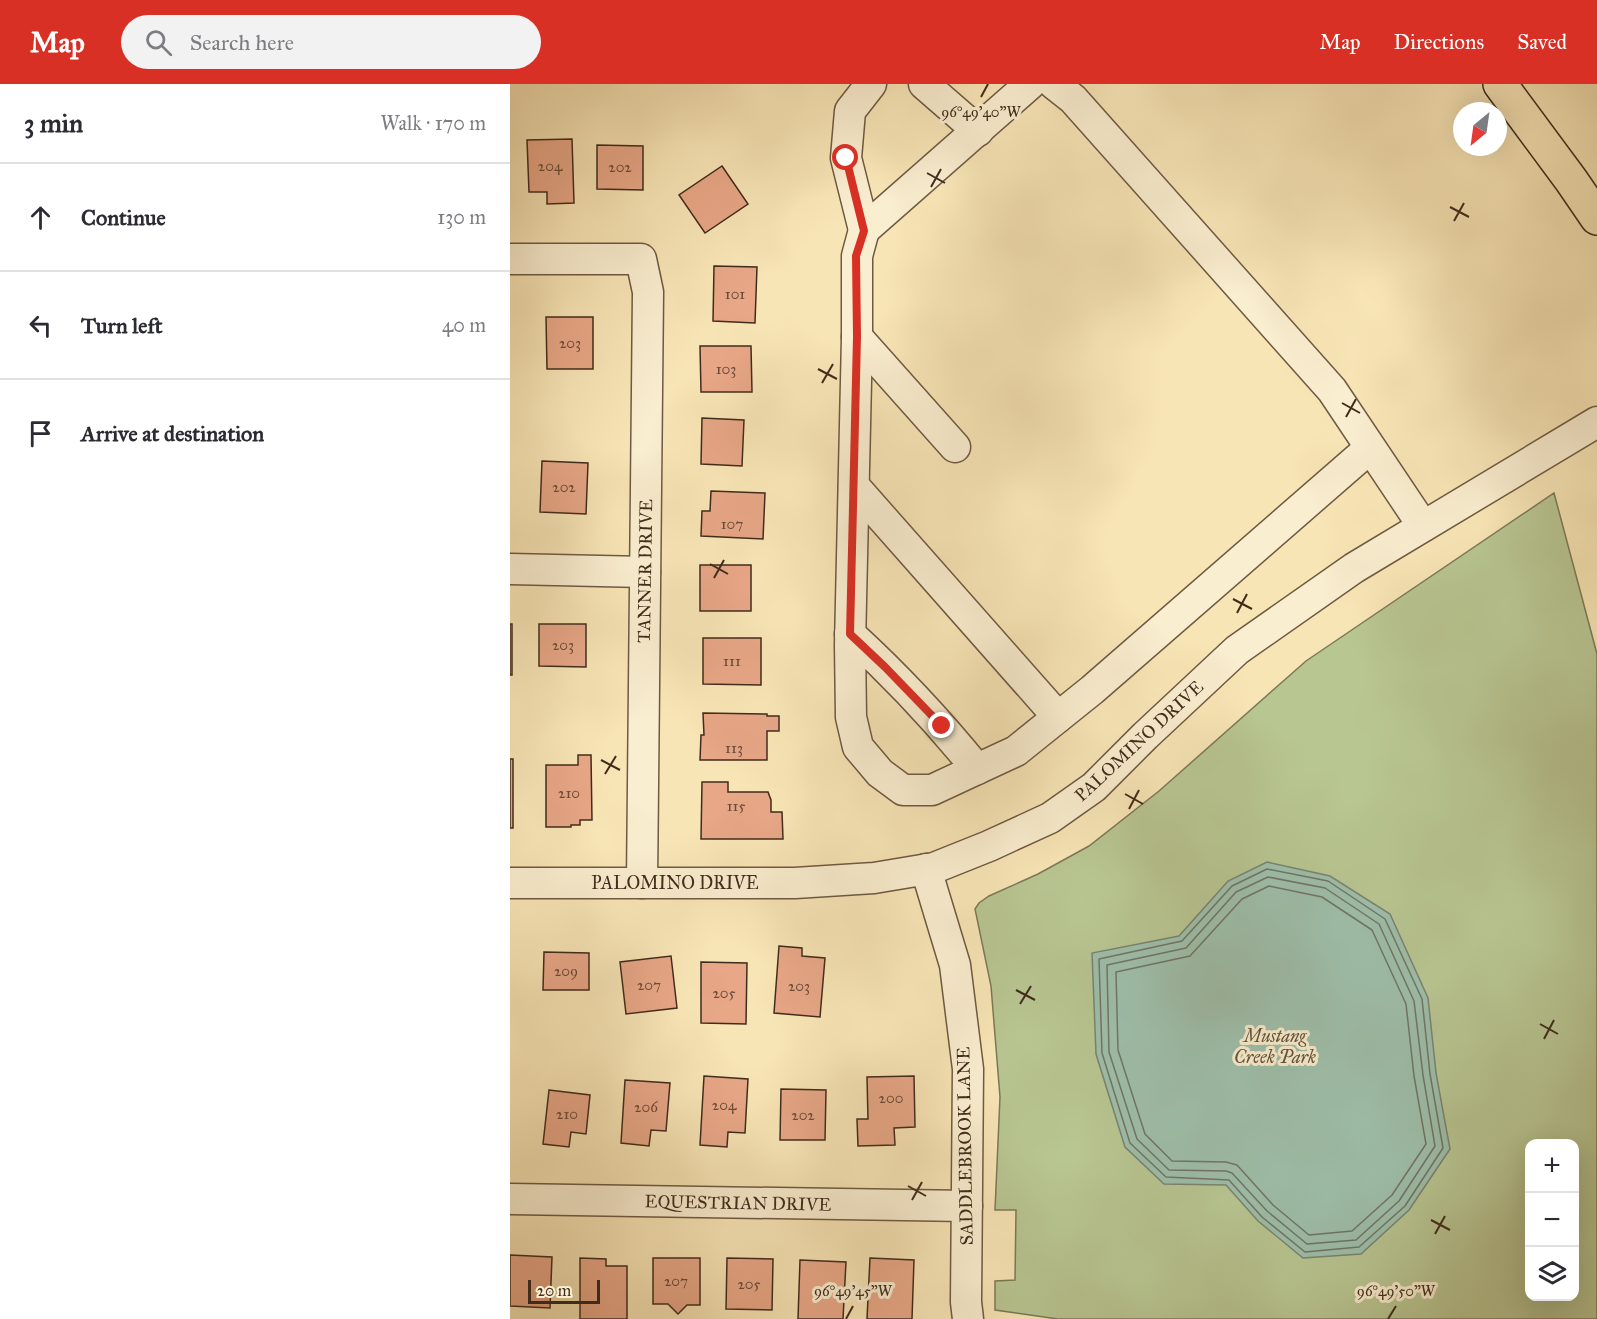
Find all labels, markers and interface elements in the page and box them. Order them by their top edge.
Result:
search box [121,15,541,69]
text: Map [30,25,85,60]
icon: search [142,26,175,59]
text: Search here [190,29,294,56]
text: Map [1320,29,1361,55]
text: Directions [1394,29,1484,55]
text: Saved [1517,29,1567,55]
north arrow [1453,102,1507,156]
text: 96°49'40"W [941,103,1022,121]
text: 3 min [24,107,83,139]
text: Walk · 170 m [381,111,486,135]
route start [832,144,858,170]
house number: 204 [538,157,563,175]
house number: 202 [608,158,632,176]
icon: ahead [24,201,57,234]
text: Continue [81,204,166,231]
text: 130 m [437,205,486,229]
house number: 101 [725,285,745,303]
icon: left [24,309,57,342]
text: Turn left [81,312,163,339]
text: 40 m [442,313,486,337]
house number: 203 [559,334,581,352]
house number: 103 [716,360,736,378]
icon: arrive [24,417,57,450]
text: Arrive at destination [81,420,264,447]
house number: 202 [552,478,576,496]
street label: TANNER DRIVE [633,499,657,643]
house number: 107 [721,515,743,533]
house number: 203 [552,636,574,654]
house number: 111 [723,652,741,670]
street label: PALOMINO DRIVE [1070,676,1208,806]
route end [928,712,954,738]
house number: 113 [725,739,743,757]
house number: 210 [558,784,580,802]
house number: 115 [727,797,745,815]
street label: PALOMINO DRIVE [591,872,759,894]
house number: 209 [554,962,578,980]
house number: 207 [637,976,661,994]
house number: 203 [788,977,810,995]
house number: 205 [712,984,736,1002]
park label: Mustang Creek Park [1234,1025,1316,1068]
street label: SADDLEBROOK LANE [952,1046,978,1246]
house number: 200 [879,1089,903,1107]
house number: 204 [712,1096,737,1114]
house number: 206 [634,1098,659,1116]
house number: 210 [556,1105,578,1123]
house number: 202 [791,1106,815,1124]
map controls [1525,1139,1579,1301]
button: + [1525,1139,1579,1193]
street label: EQUESTRIAN DRIVE [644,1190,832,1216]
button: − [1525,1193,1579,1247]
button: layers [1525,1247,1579,1301]
house number: 207 [664,1272,688,1290]
house number: 205 [737,1275,761,1293]
scale bar [528,1277,600,1304]
text: 20 m [537,1281,571,1300]
text: 96°49'45"W [814,1282,893,1300]
text: 96°49'50"W [1357,1282,1436,1300]

